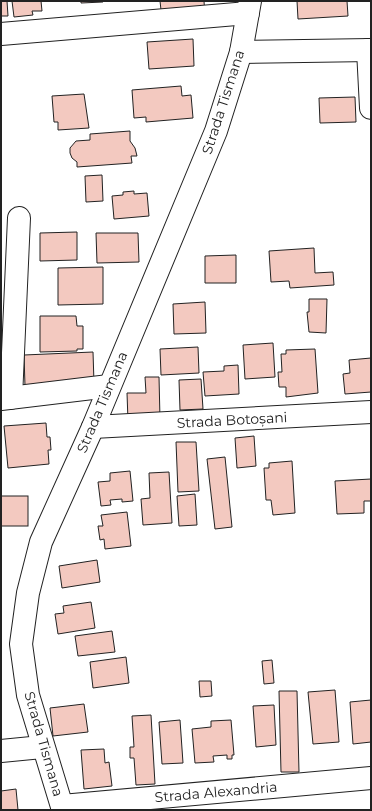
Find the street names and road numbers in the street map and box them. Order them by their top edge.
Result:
street label: Strada Tismana [198,48,248,156]
street label: Strada Tismana [73,349,131,455]
street label: Strada Botoșani [176,408,288,433]
street label: Strada Tismana [20,689,68,799]
street label: Strada Alexandria [154,778,278,806]

